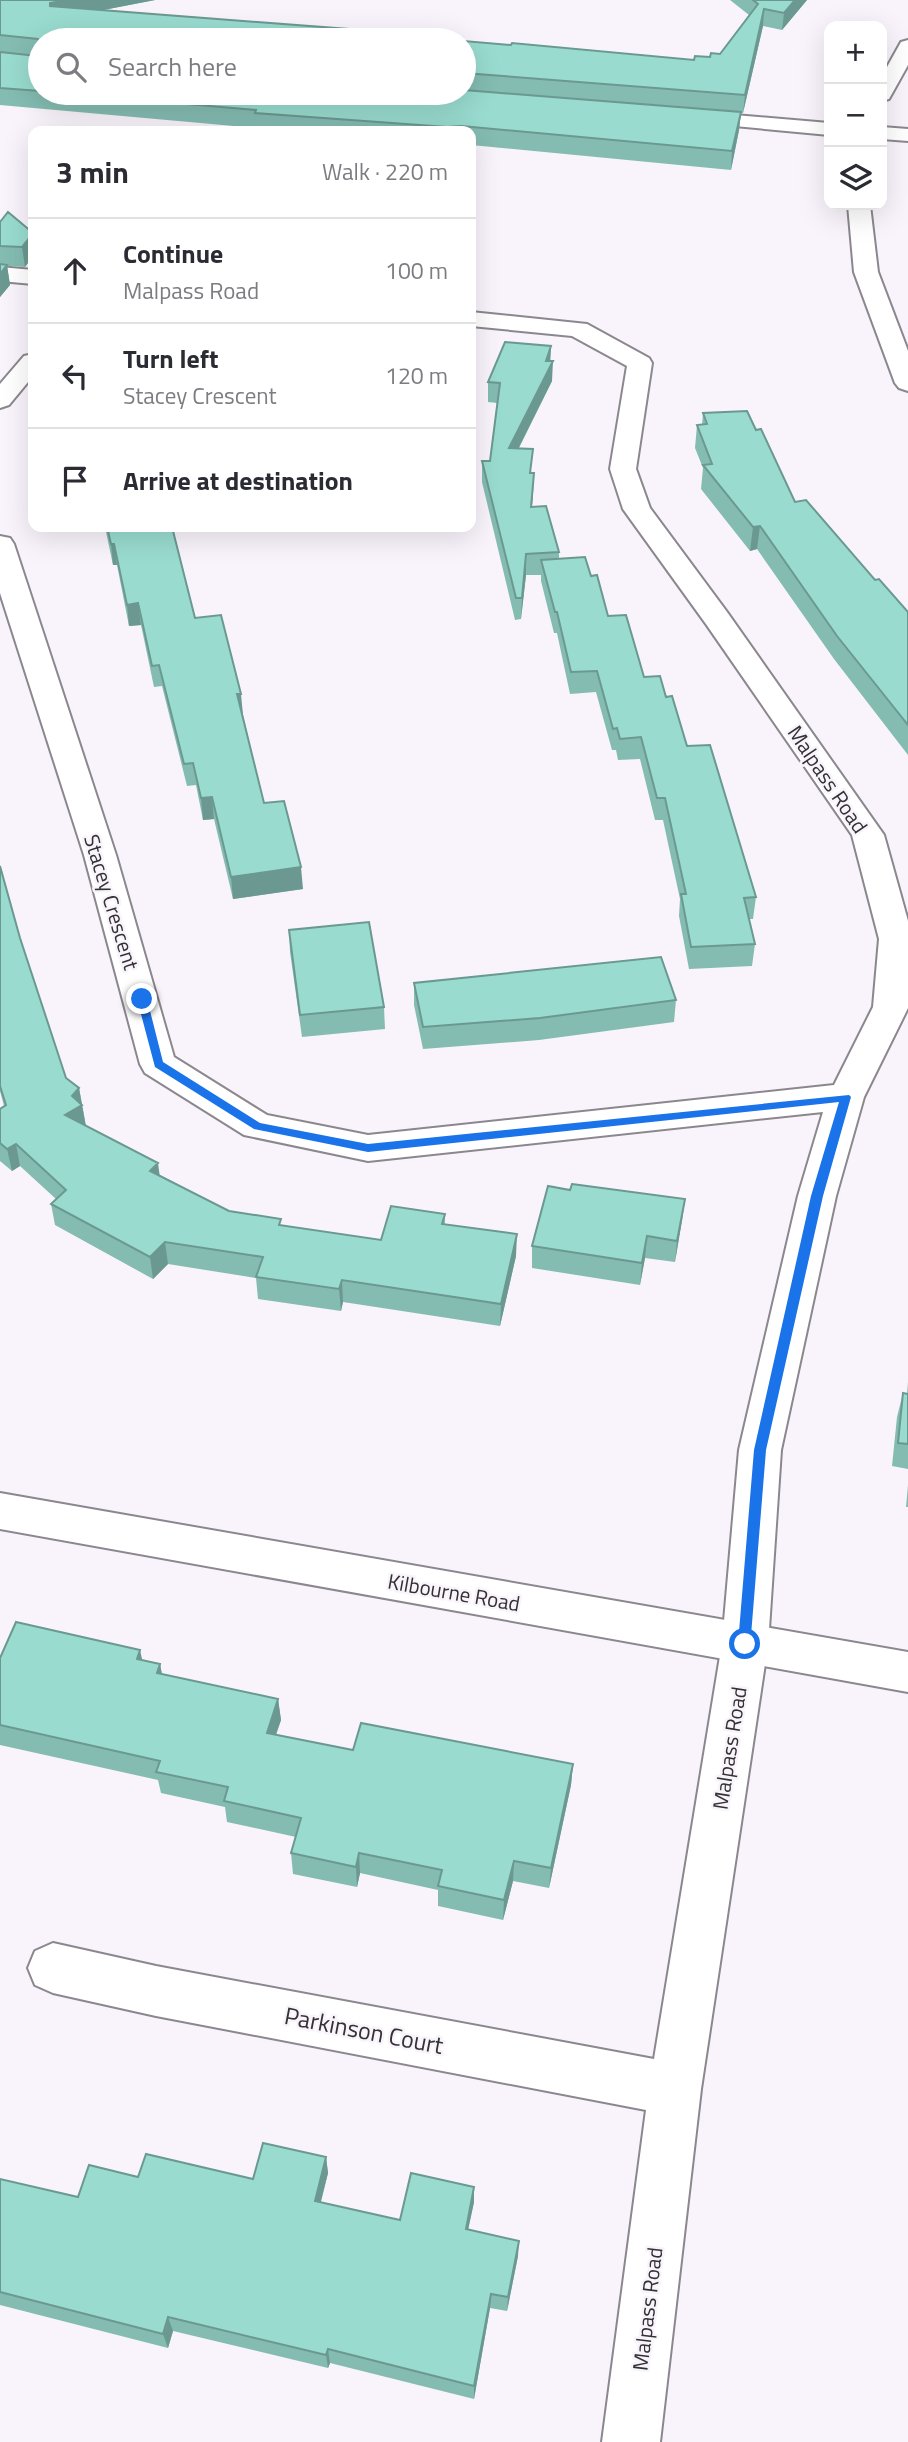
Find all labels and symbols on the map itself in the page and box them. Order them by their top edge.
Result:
street label: Malpass Road [780,719,876,839]
street label: Stacey Crescent [76,830,148,974]
route end [126,983,157,1014]
street label: Kilbourne Road [385,1565,523,1619]
route start [729,1628,760,1659]
street label: Malpass Road [703,1684,755,1812]
street label: Parkinson Court [282,1997,447,2063]
street label: Malpass Road [624,2245,670,2373]

